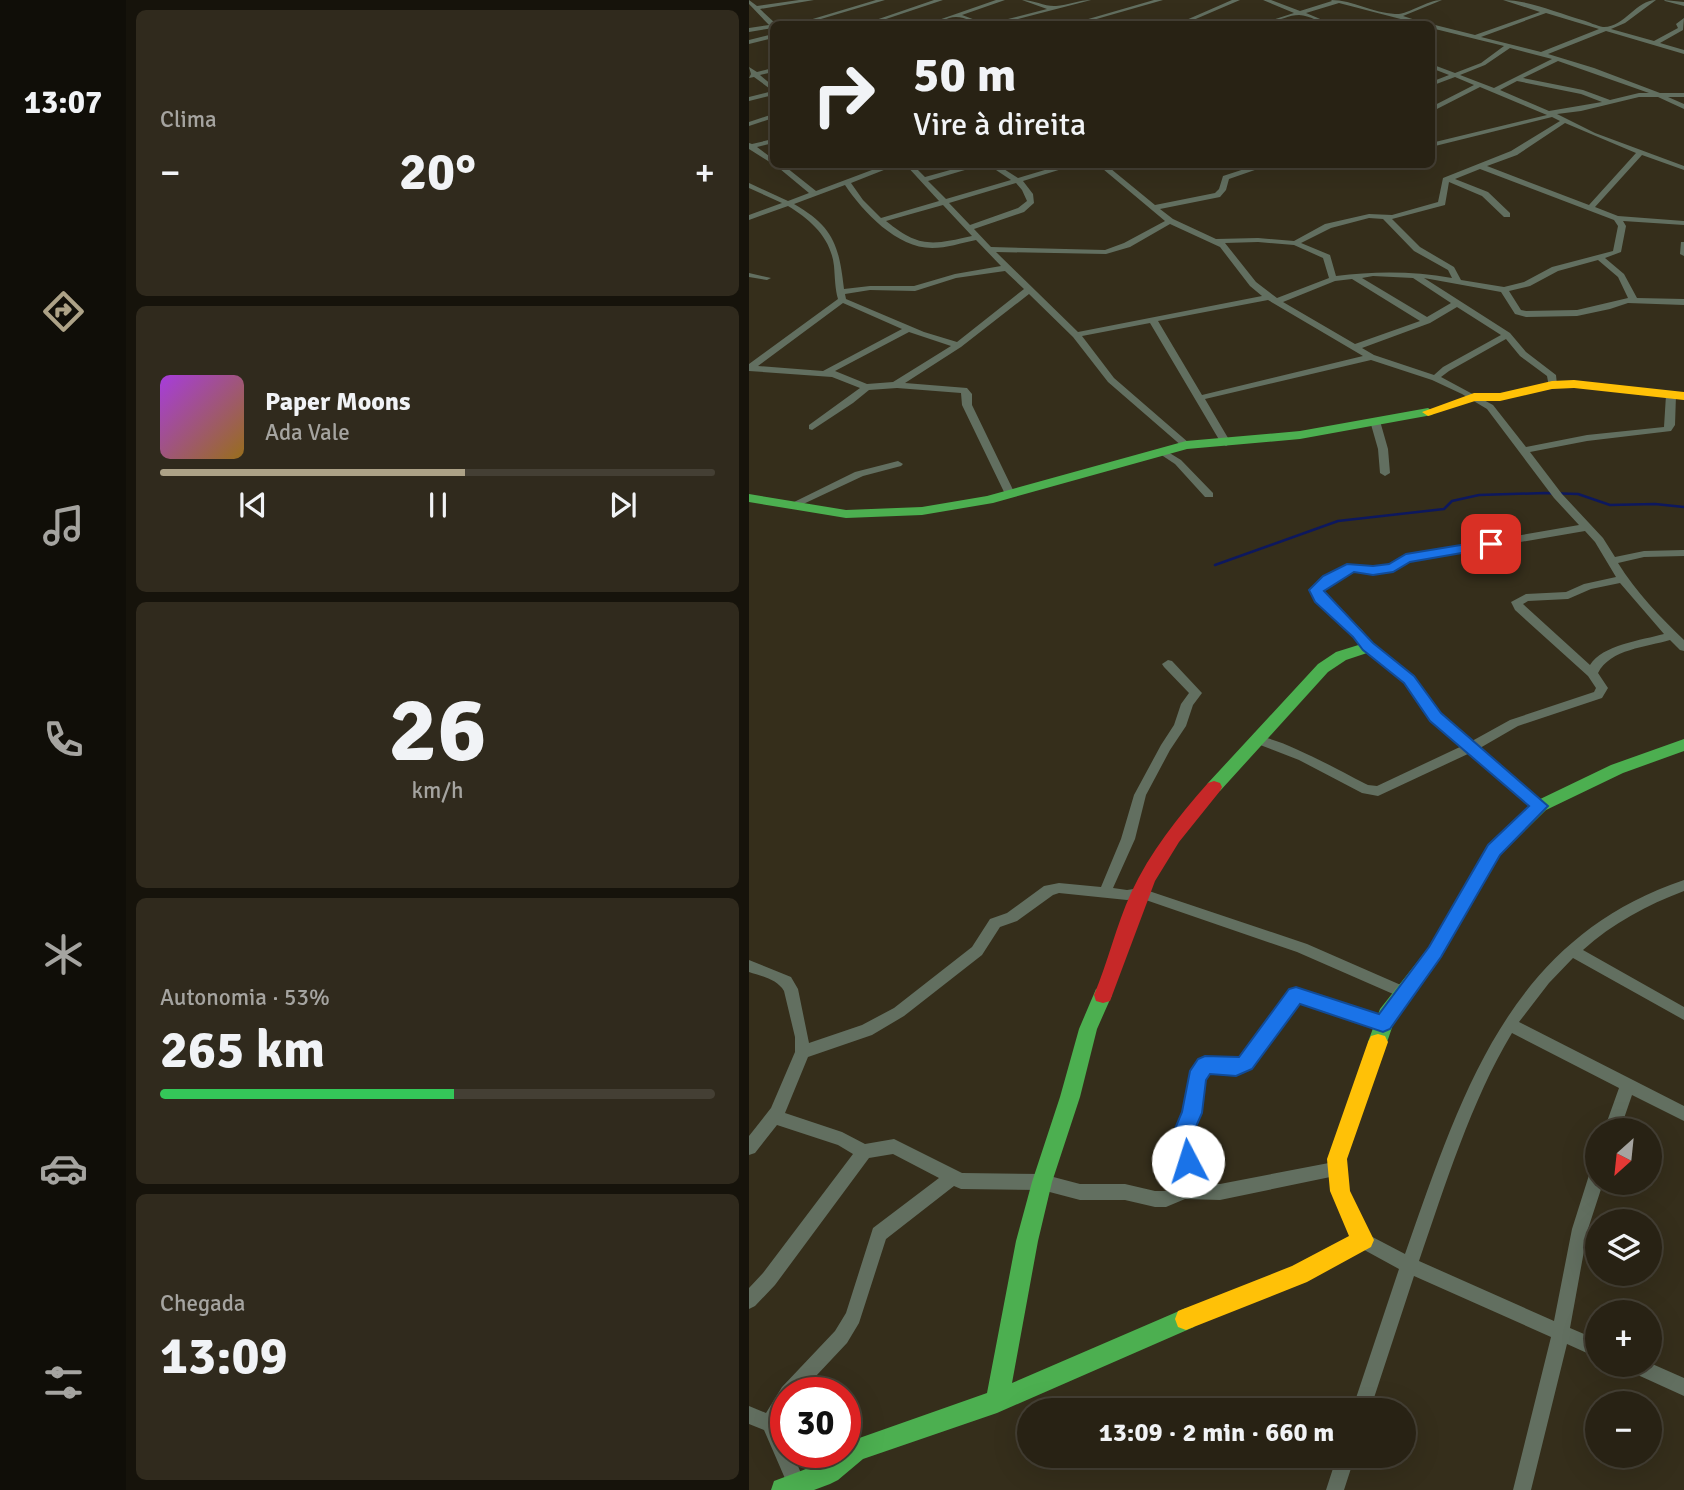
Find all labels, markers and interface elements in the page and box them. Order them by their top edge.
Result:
text: 50 m [913,45,1016,105]
icon: right [798,49,889,140]
text: 13:07 [24,83,102,122]
text: Clima [160,105,217,134]
text: Vire à direita [913,105,1086,144]
text: 20° [399,140,476,204]
text: − [160,149,181,196]
text: + [694,149,715,196]
icon: directions [39,287,88,336]
text: Paper Moons [265,386,411,418]
text: Ada Vale [265,418,350,447]
icon: previous [234,486,272,524]
icon: pause [419,486,457,524]
icon: next [604,486,642,524]
icon: music [39,501,88,550]
pin [1461,514,1521,574]
icon: arrive [1472,525,1510,563]
text: 26 [388,674,487,787]
icon: phone [39,715,88,764]
text: km/h [411,776,464,805]
icon: climate [39,930,88,979]
text: Autonomia · 53% [160,983,330,1012]
text: 265 km [160,1018,325,1082]
north arrow [1585,1118,1663,1195]
map controls [1585,1118,1662,1468]
position arrow [1151,1124,1225,1198]
icon: car [39,1144,88,1193]
button: layers [1585,1209,1662,1286]
text: Chegada [160,1289,245,1318]
button: + [1585,1300,1662,1377]
text: 13:09 [160,1324,288,1388]
icon: filters [39,1358,88,1407]
speed limit sign: 30 [770,1377,861,1468]
button: − [1585,1391,1662,1468]
text: 13:09 · 2 min · 660 m [1099,1417,1334,1449]

